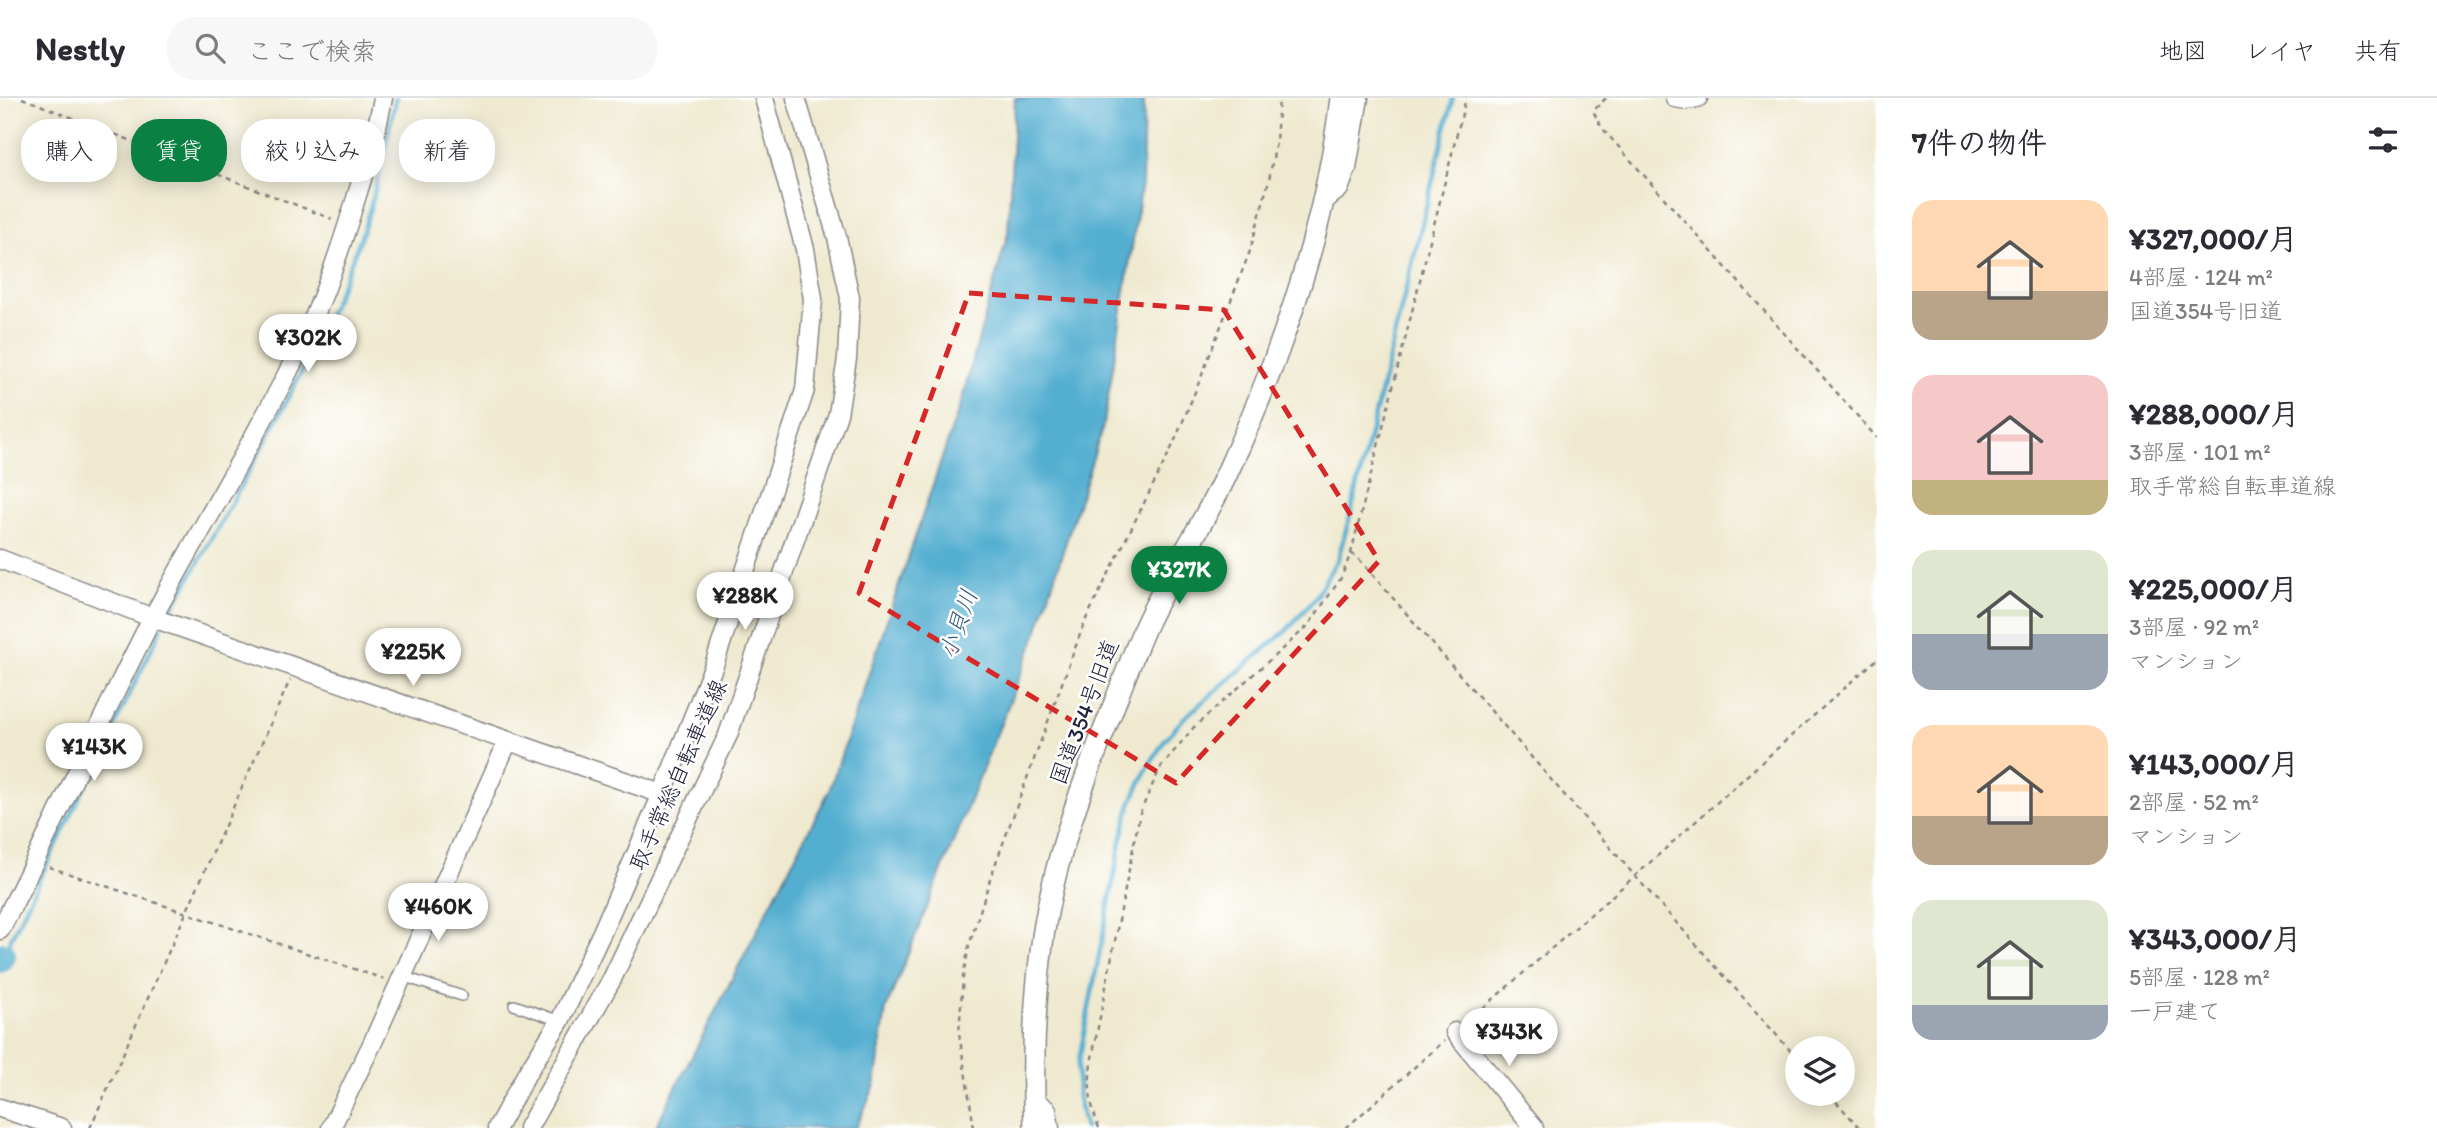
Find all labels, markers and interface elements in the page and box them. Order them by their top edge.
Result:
search box [167,17,657,80]
text: Nestly [35,29,125,68]
icon: search [191,29,229,67]
text: ここで検索 [247,35,377,67]
text: 地図 [2159,36,2207,65]
text: レイヤ [2245,36,2316,65]
text: 共有 [2354,36,2402,65]
chip: 購入 [21,119,117,182]
chip: 賃貸 [131,119,227,182]
chip: 絞り込み [241,119,385,182]
chip: 新着 [399,119,495,182]
icon: filters [2364,121,2402,159]
text: 7件の物件 [1912,124,2047,161]
text: ¥327,000/月 [2129,220,2298,257]
icon: home [1968,228,2052,312]
text: 4部屋 · 124 m² [2129,263,2273,291]
text: 国道354号旧道 [2129,297,2282,325]
pin: ¥302K [259,314,357,374]
text: ¥302K [275,323,341,351]
text: ¥288,000/月 [2129,395,2300,432]
icon: home [1968,403,2052,487]
text: 3部屋 · 101 m² [2129,438,2271,466]
text: 取手常総自転車道線 [2129,472,2336,500]
pin: ¥327K [1130,546,1228,606]
text: ¥327K [1147,555,1211,583]
text: ¥225,000/月 [2129,570,2298,607]
pin: ¥288K [696,573,794,632]
icon: home [1968,578,2052,662]
text: ¥288K [713,581,777,609]
water label: 小貝川 [933,585,983,663]
text: 3部屋 · 92 m² [2129,613,2259,641]
pin: ¥225K [364,628,462,688]
street label: 国道354号旧道 [1043,635,1125,789]
text: ¥225K [381,637,445,665]
text: マンション [2129,647,2243,675]
street label: 取手常総自転車道線 [623,675,733,875]
pin: ¥143K [45,724,143,783]
text: ¥143K [62,732,126,760]
text: ¥143,000/月 [2129,745,2299,782]
icon: home [1968,753,2052,837]
text: 2部屋 · 52 m² [2129,788,2259,816]
text: マンション [2129,822,2243,850]
pin: ¥460K [389,884,487,943]
text: ¥460K [404,892,472,920]
text: ¥343,000/月 [2129,920,2302,957]
icon: home [1968,928,2052,1012]
text: 5部屋 · 128 m² [2129,963,2270,991]
text: 一戸建て [2129,997,2221,1025]
pin: ¥343K [1460,1009,1558,1068]
text: ¥343K [1476,1017,1542,1045]
map controls [1785,1036,1855,1106]
button: layers [1785,1036,1855,1106]

